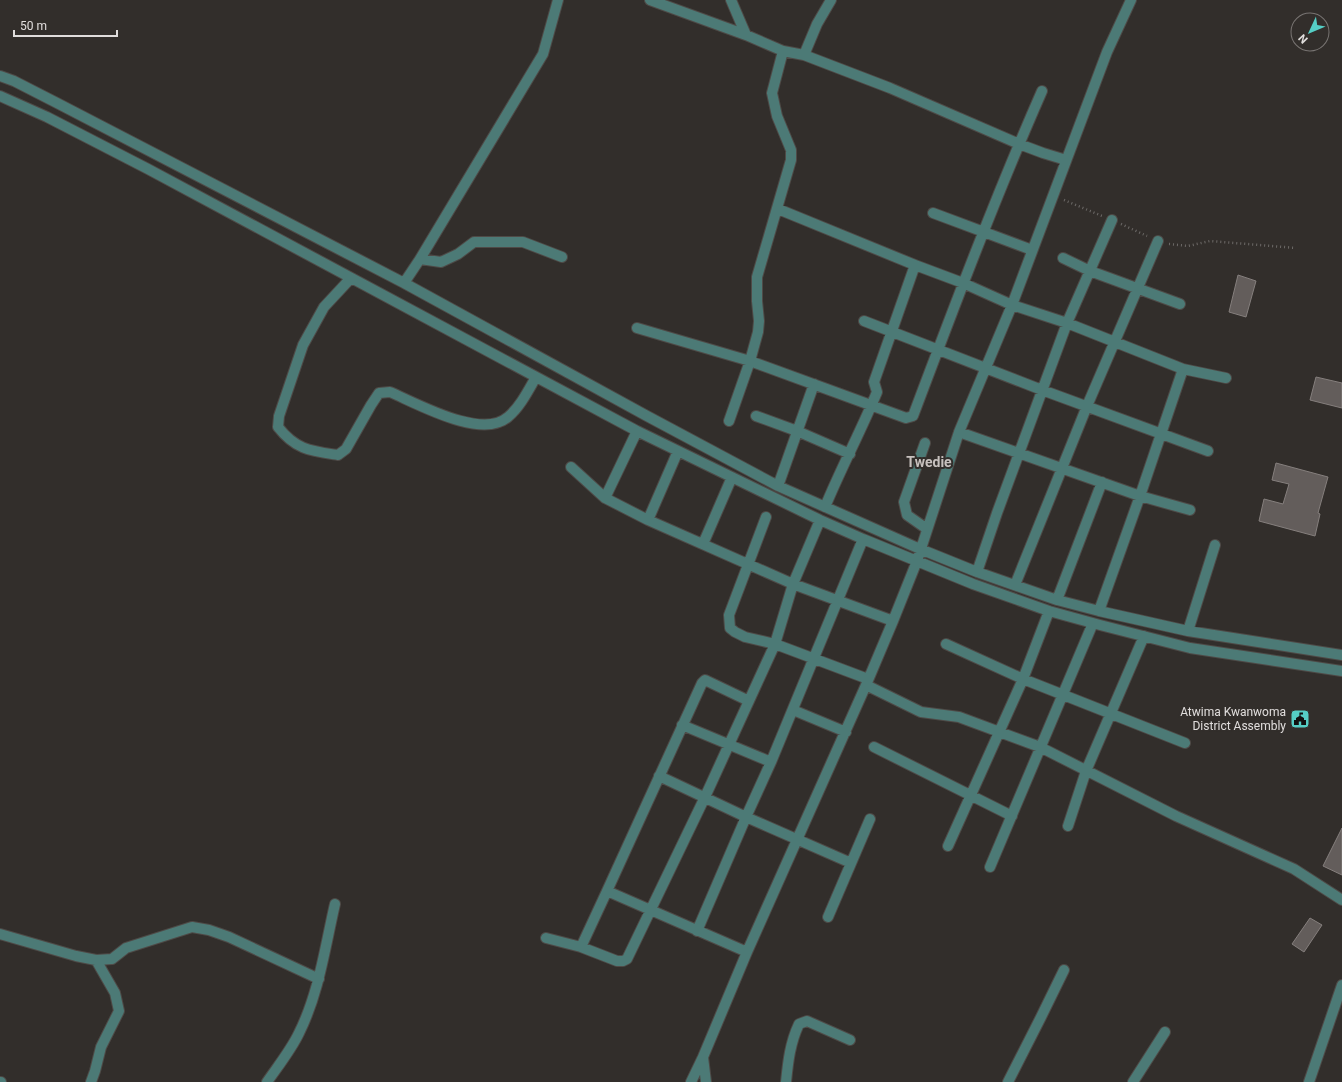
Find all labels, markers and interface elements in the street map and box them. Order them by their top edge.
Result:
scale bar [14,12,117,38]
north arrow [1290,12,1330,52]
text: 50 m [20,19,47,33]
text: N [1296,31,1311,46]
district label: Twedie [906,454,952,470]
place label: Atwima Kwanwoma District Assembly [1180,705,1286,733]
public building icon: Atwima Kwanwoma District Assembly [1289,708,1311,730]

